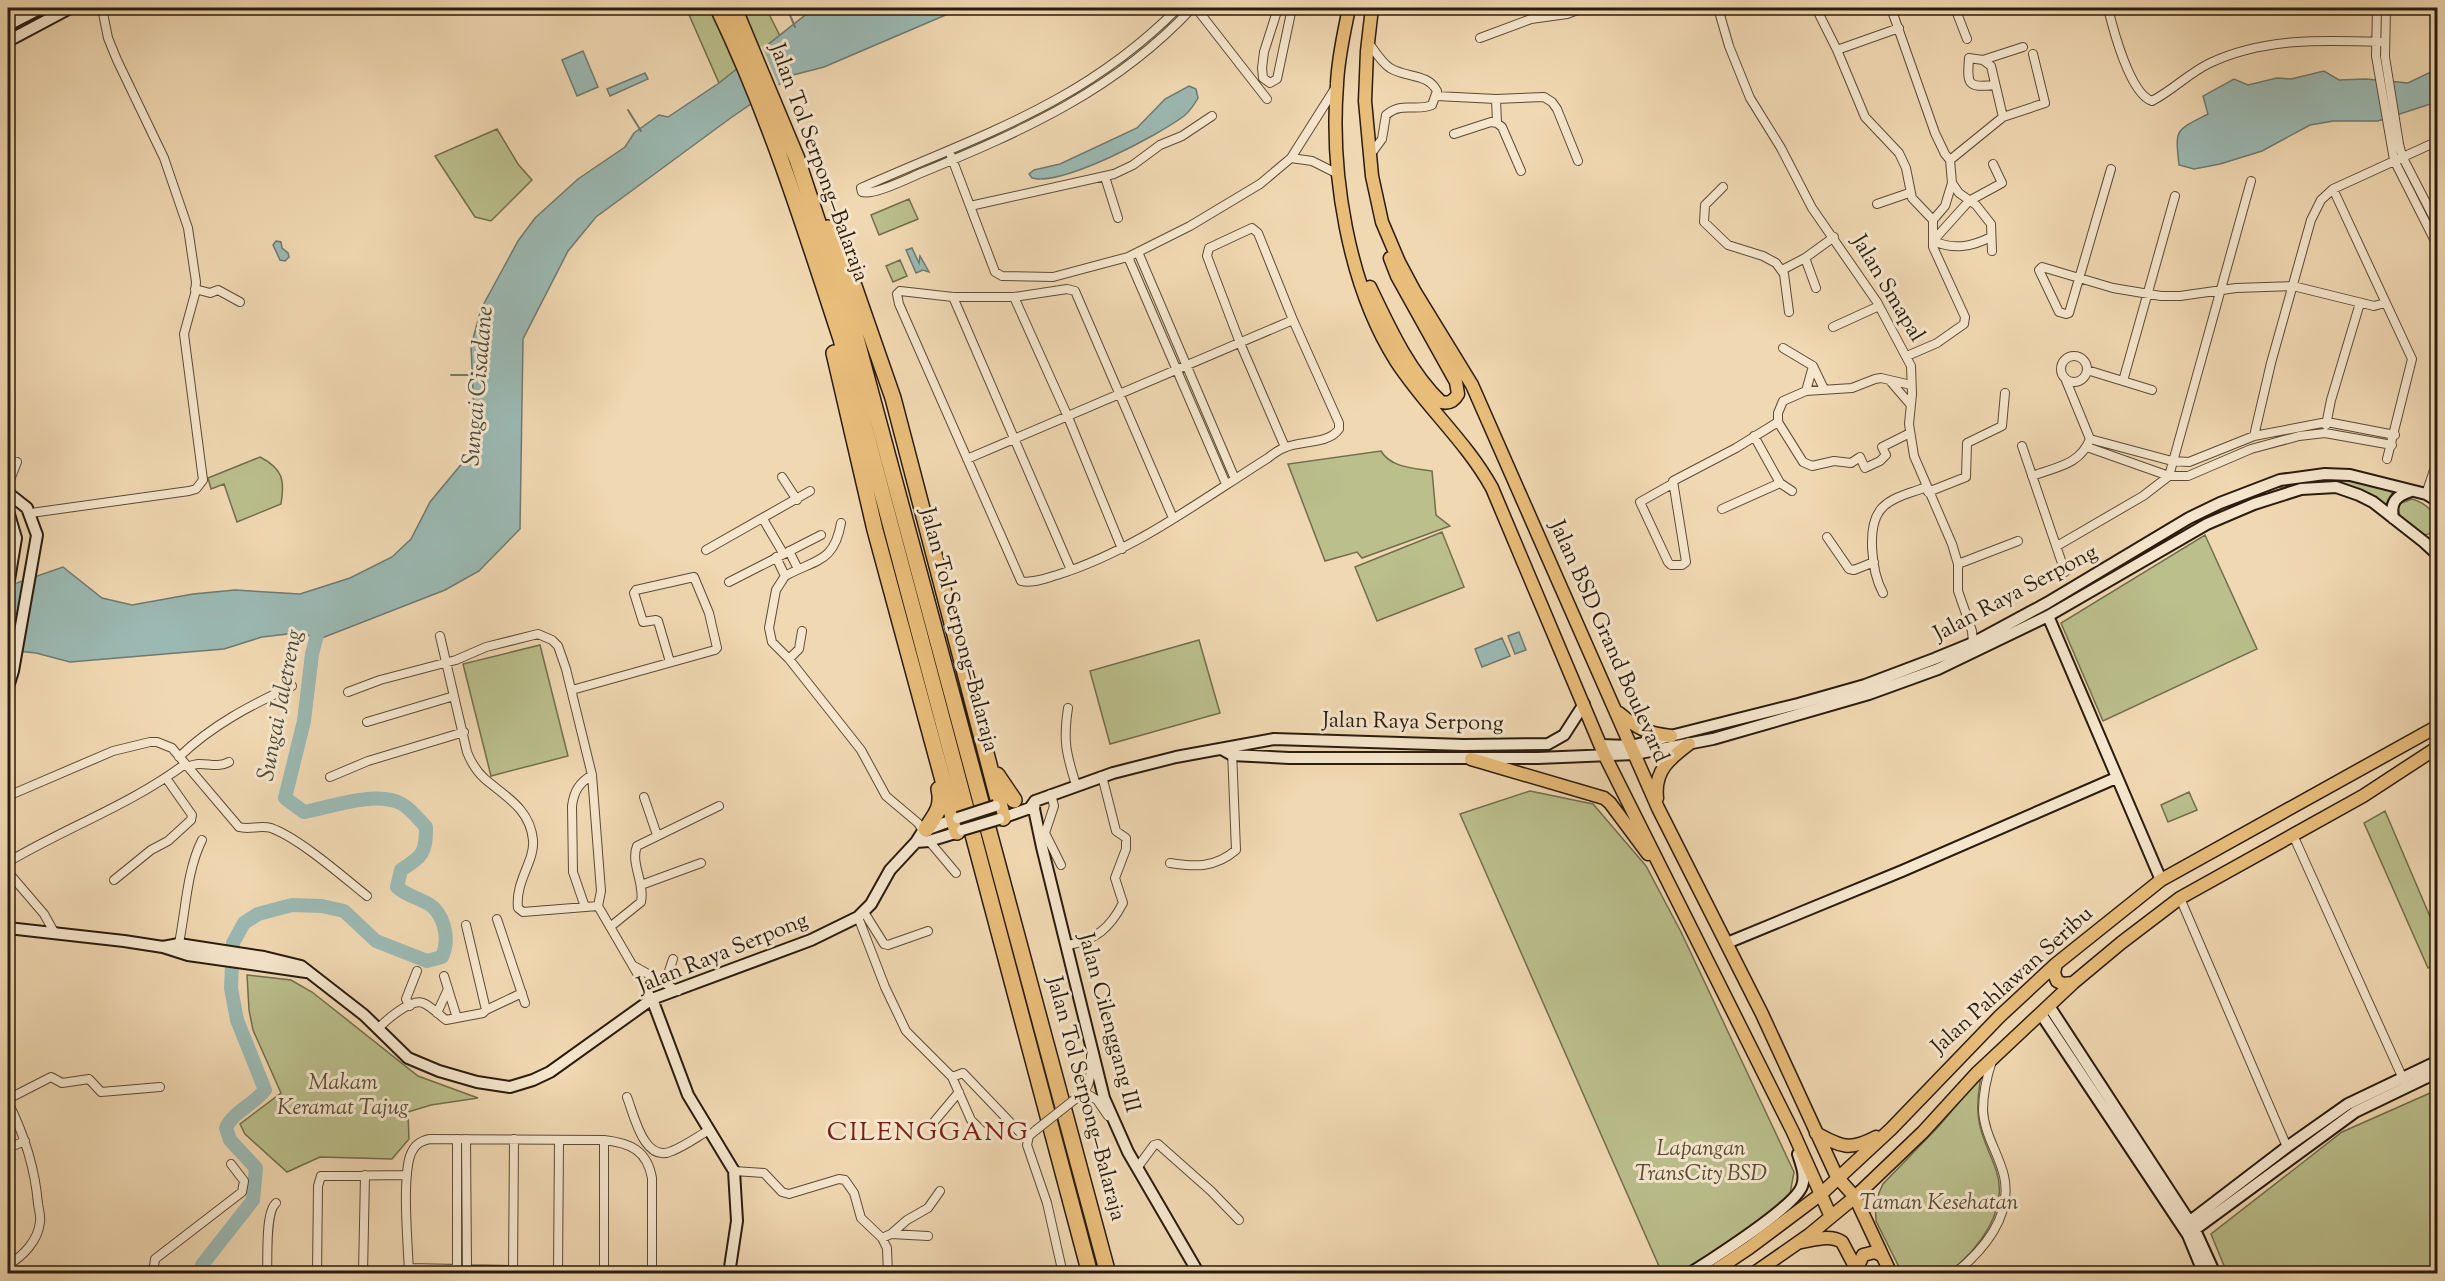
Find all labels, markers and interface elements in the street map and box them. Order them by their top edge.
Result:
street label: Jalan Tol Serpong–Balaraja [760,38,876,287]
street label: Jalan Smapal [1842,228,1932,349]
water label: Sungai Cisadane [455,305,503,467]
street label: Jalan Tol Serpong–Balaraja [910,503,1006,756]
street label: Jalan BSD Grand Boulevard [1540,515,1676,768]
street label: Jalan Raya Serpong [1928,537,2104,651]
water label: Sungai Jaletreng [250,626,312,784]
street label: Jalan Raya Serpong [1321,705,1504,741]
street label: Jalan Pahlawan Seribu [1924,899,2101,1063]
street label: Jalan Raya Serpong [632,905,813,1003]
street label: Jalan Cilenggang III [1068,929,1147,1116]
street label: Jalan Tol Serpong–Balaraja [1037,972,1133,1225]
park label: Makam Keramat Tajug [277,1068,409,1125]
district label: CILENGGANG [827,1115,1029,1152]
park label: Lapangan TransCity BSD [1635,1134,1767,1191]
park label: Taman Kesehatan [1860,1188,2019,1220]

